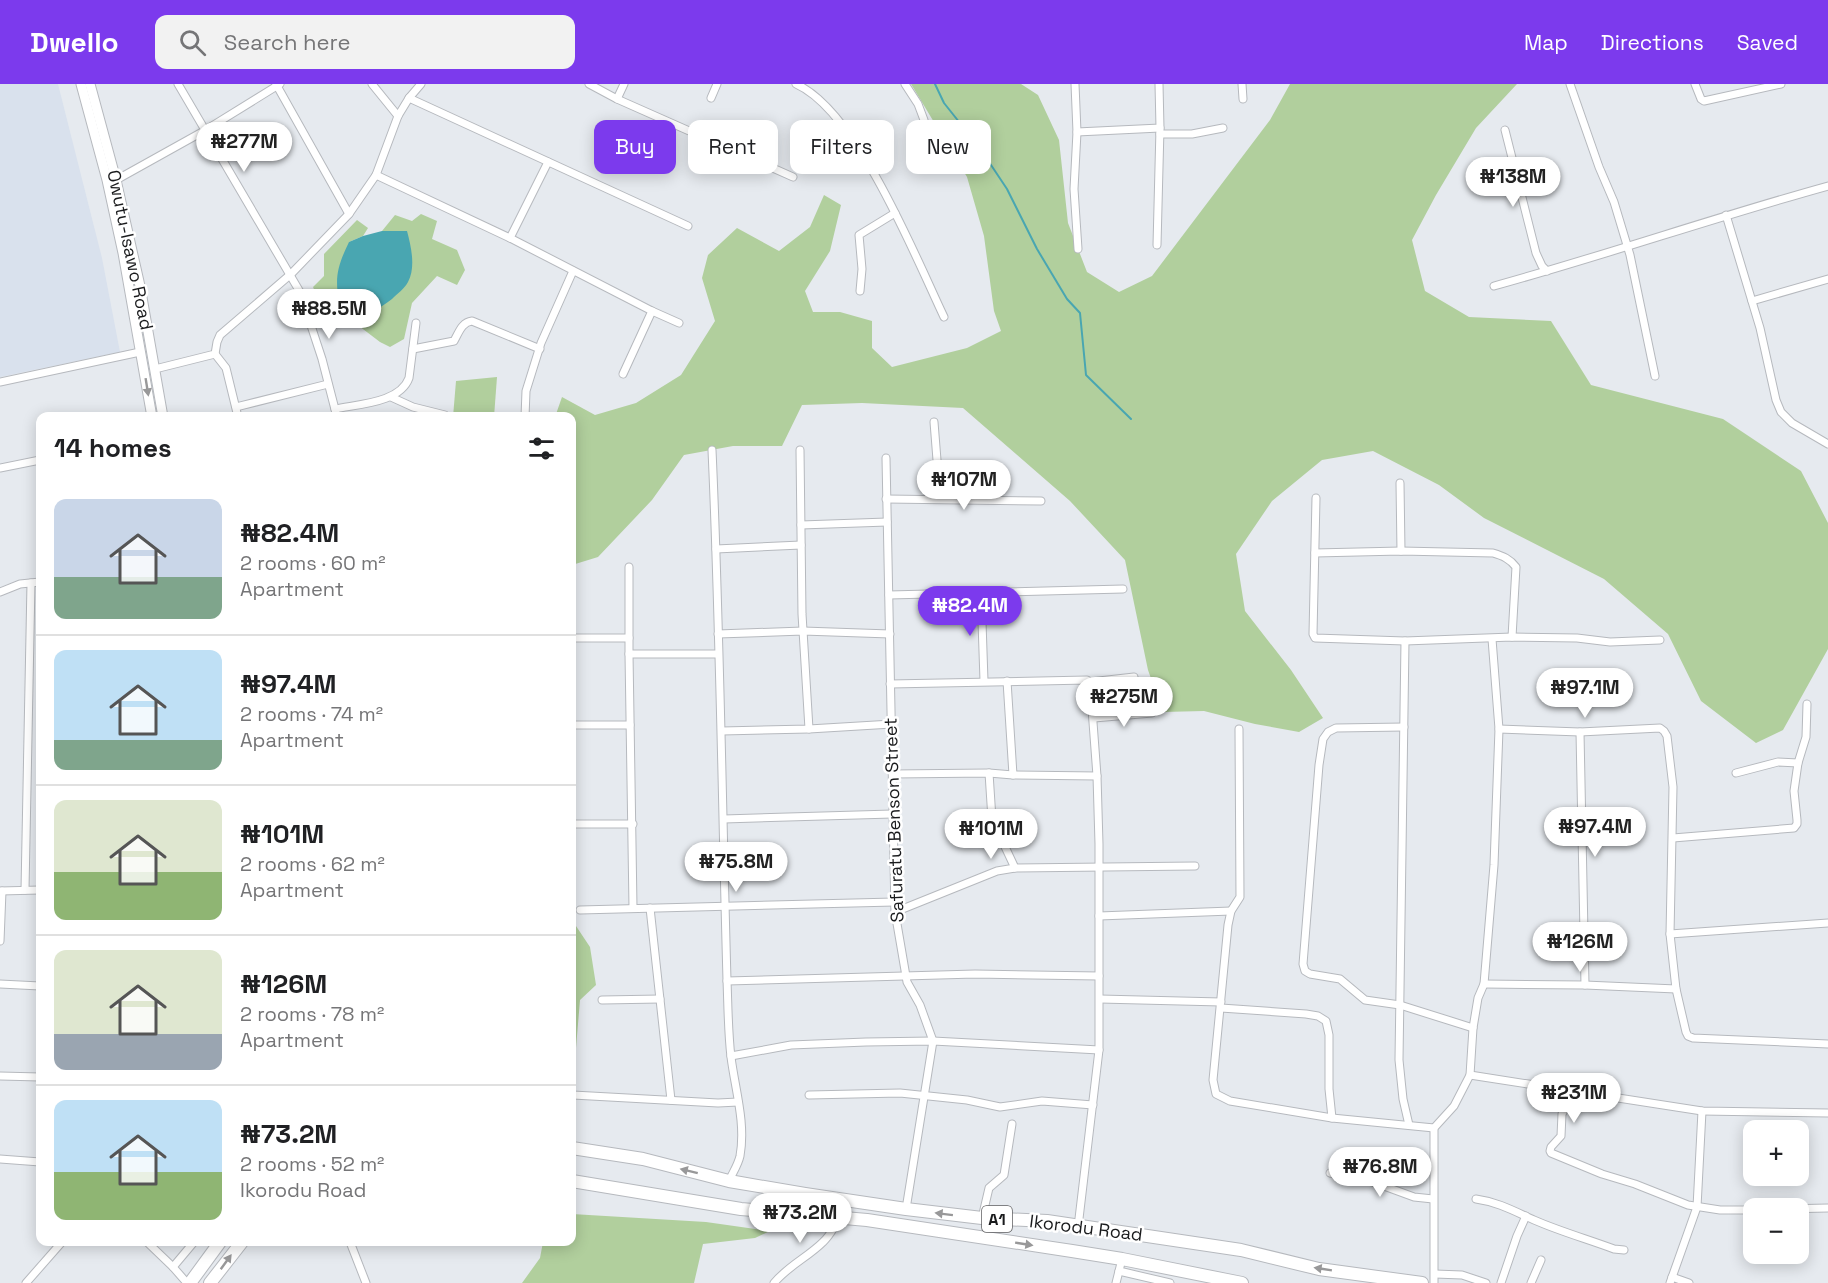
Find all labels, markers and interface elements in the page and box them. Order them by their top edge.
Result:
search box [155,15,575,69]
text: Dwello [30,24,119,60]
icon: search [176,26,209,59]
text: Search here [224,28,351,56]
text: Map [1524,29,1568,56]
text: Directions [1601,29,1704,56]
text: Saved [1737,29,1798,56]
chip: Buy [594,120,676,174]
chip: Rent [688,120,778,174]
chip: Filters [790,120,894,174]
chip: New [906,120,991,174]
pin: ₦277M [202,122,286,173]
text: ₦277M [210,128,278,154]
pin: ₦138M [1471,157,1555,208]
text: ₦138M [1480,163,1546,189]
street label: Owutu-Isawo Road [102,168,159,332]
pin: ₦88.5M [280,289,378,340]
text: ₦88.5M [291,295,367,321]
one-way arrow [143,378,152,397]
text: 14 homes [54,431,172,465]
icon: filters [525,432,558,465]
pin: ₦107M [922,460,1006,511]
text: ₦107M [931,466,997,492]
text: ₦82.4M [240,516,339,550]
icon: home [102,523,174,595]
text: 2 rooms · 60 m² [240,550,386,576]
text: Apartment [240,576,344,602]
pin: ₦82.4M [921,586,1019,637]
text: ₦82.4M [932,592,1008,618]
text: ₦97.4M [240,667,336,701]
pin: ₦97.1M [1536,668,1634,719]
icon: home [102,674,174,746]
text: ₦97.1M [1550,674,1620,700]
pin: ₦275M [1082,677,1166,728]
text: ₦275M [1090,683,1158,709]
text: 2 rooms · 74 m² [240,701,383,727]
street label: Safuratu Benson Street [878,717,909,923]
text: Apartment [240,727,344,753]
pin: ₦97.4M [1546,807,1644,858]
pin: ₦101M [949,809,1033,860]
text: ₦97.4M [1558,813,1632,839]
text: ₦101M [959,815,1023,841]
text: ₦101M [240,817,324,851]
icon: home [102,824,174,896]
pin: ₦75.8M [687,842,785,893]
text: ₦75.8M [699,848,773,874]
text: 2 rooms · 62 m² [240,851,385,877]
text: Apartment [240,877,344,903]
pin: ₦126M [1538,922,1622,973]
text: ₦126M [1546,928,1614,954]
text: ₦126M [240,967,327,1001]
icon: home [102,974,174,1046]
text: 2 rooms · 78 m² [240,1001,384,1027]
text: Apartment [240,1027,344,1053]
pin: ₦231M [1532,1073,1616,1124]
text: ₦231M [1541,1079,1607,1105]
text: ₦73.2M [240,1117,337,1151]
map controls [1743,1120,1809,1264]
button: + [1743,1120,1809,1186]
icon: home [102,1124,174,1196]
pin: ₦76.8M [1331,1147,1429,1198]
text: 2 rooms · 52 m² [240,1151,384,1177]
text: ₦76.8M [1342,1153,1418,1179]
one-way arrow [680,1165,699,1175]
text: Ikorodu Road [240,1177,366,1203]
pin: ₦73.2M [751,1193,849,1244]
button: − [1743,1198,1809,1264]
text: ₦73.2M [763,1199,837,1225]
road number: A1 [982,1206,1012,1232]
one-way arrow [934,1209,953,1219]
street label: Ikorodu Road [1028,1209,1144,1246]
one-way arrow [1015,1240,1034,1249]
one-way arrow [219,1255,231,1270]
one-way arrow [1313,1264,1332,1273]

